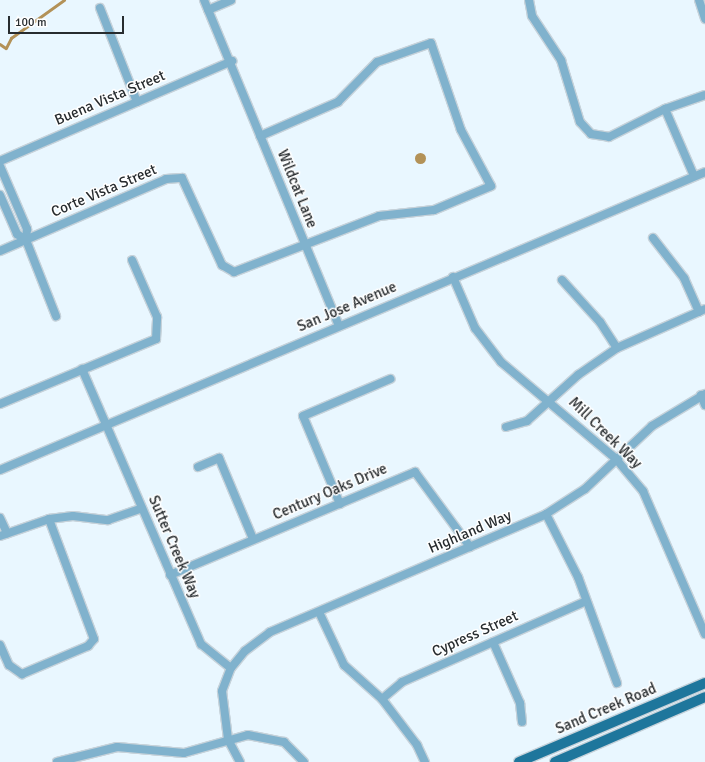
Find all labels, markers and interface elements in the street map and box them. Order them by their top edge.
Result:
scale bar [10,8,126,34]
text: 100 m [15,15,47,30]
street label: Buena Vista Street [52,67,168,129]
street label: Wildcat Lane [273,147,321,231]
street label: Corte Vista Street [48,161,160,221]
street label: San Jose Avenue [295,278,399,336]
street label: Mill Creek Way [565,394,645,472]
street label: Century Oaks Drive [270,460,390,524]
street label: Sutter Creek Way [144,493,204,601]
street label: Highland Way [426,506,514,558]
street label: Cypress Street [429,607,521,661]
street label: Sand Creek Road [553,680,659,738]

